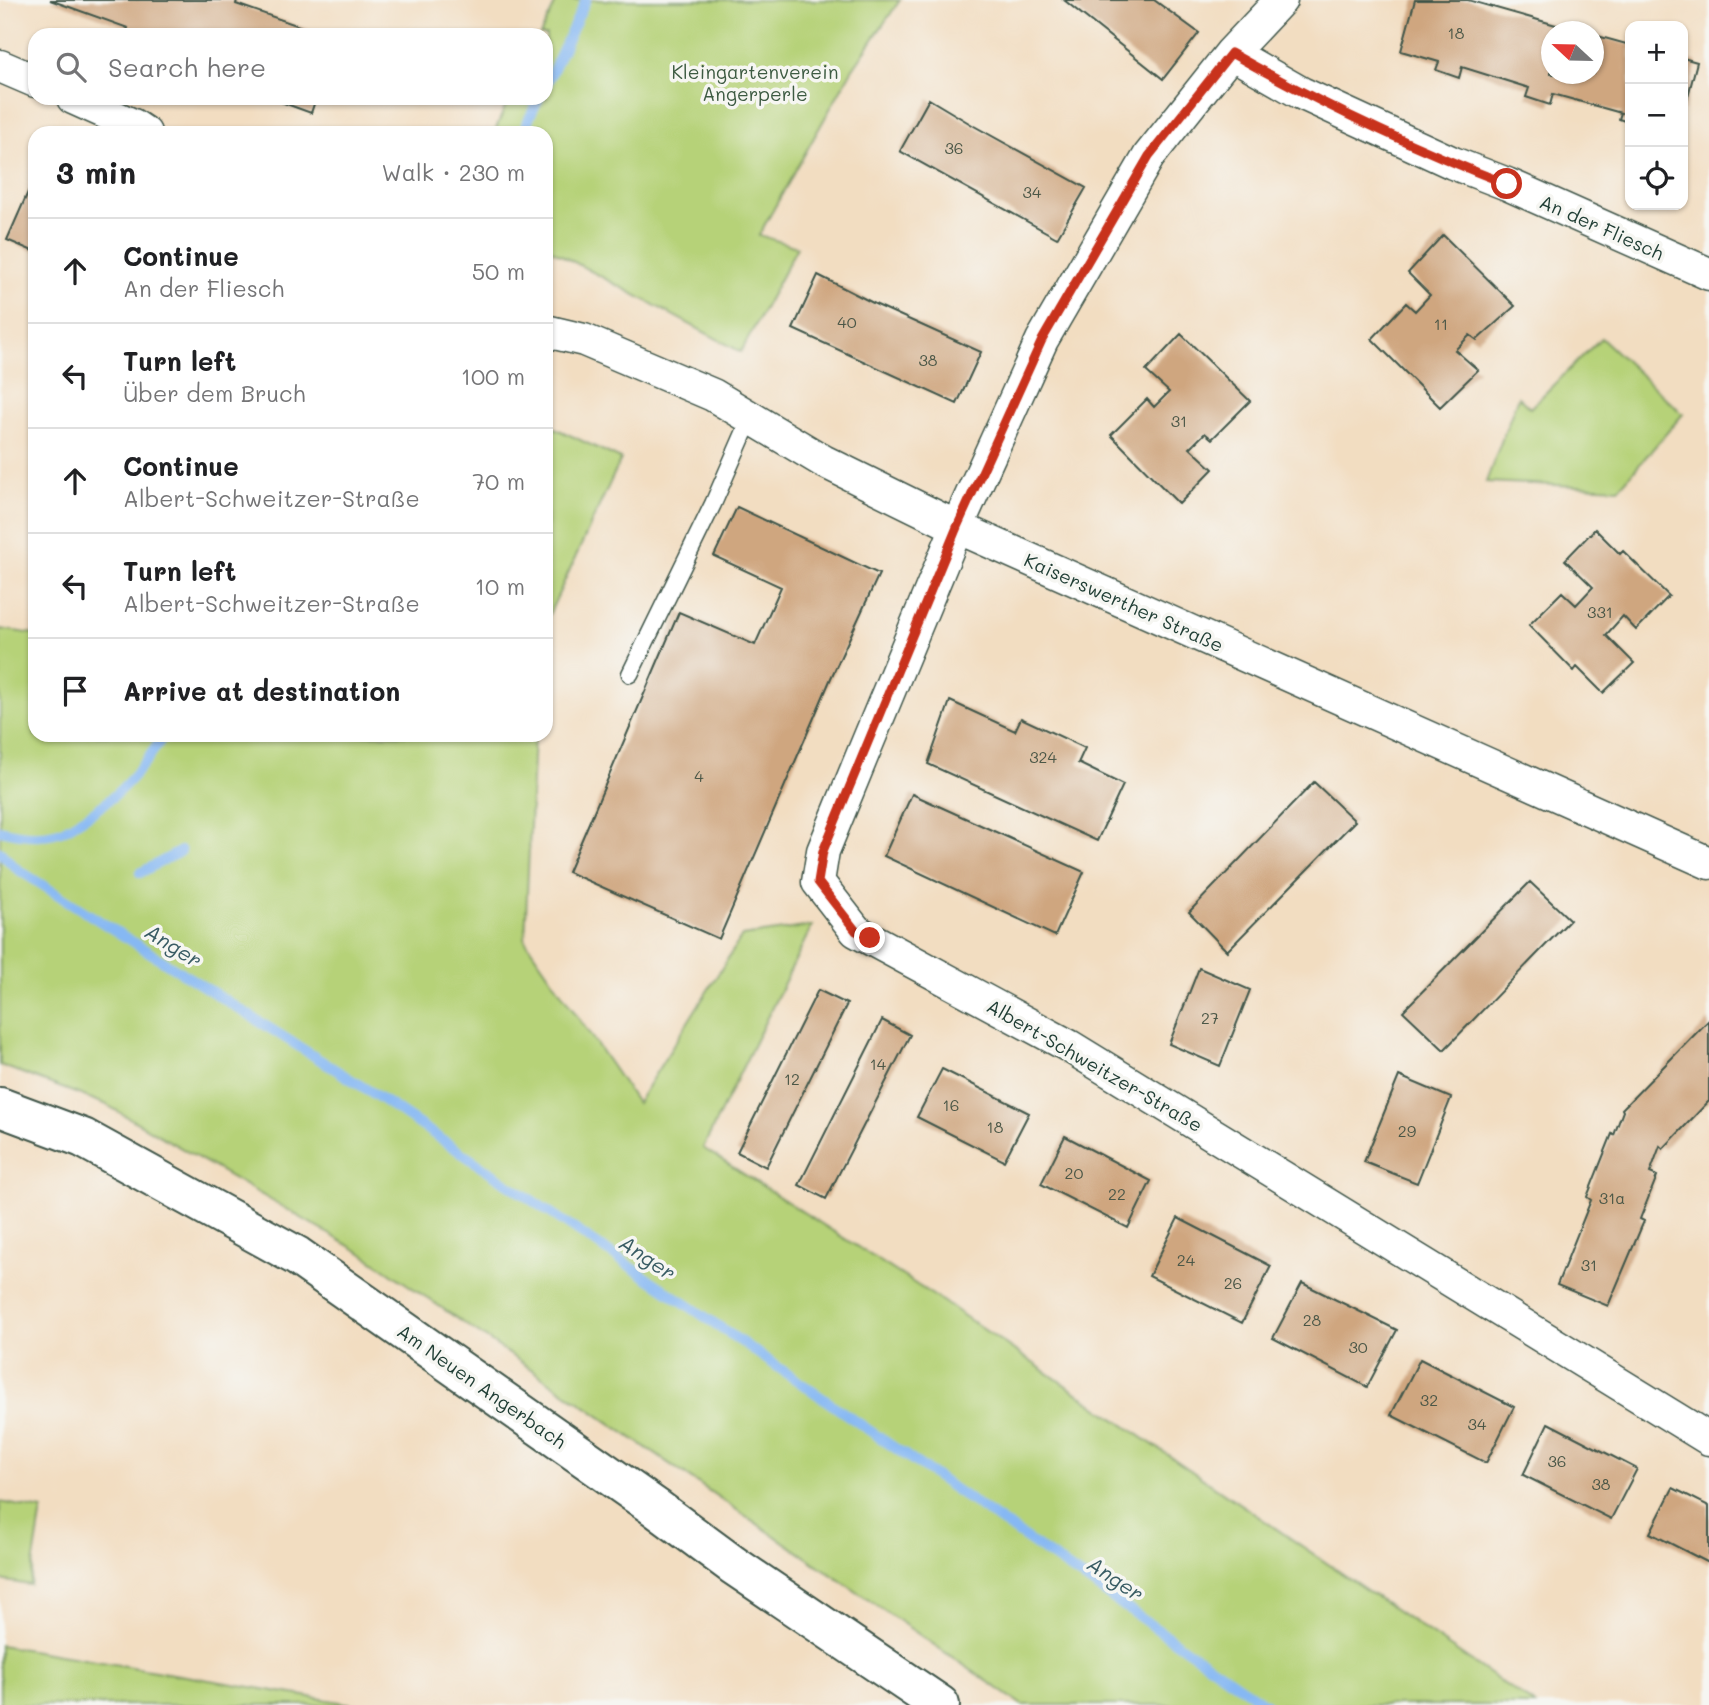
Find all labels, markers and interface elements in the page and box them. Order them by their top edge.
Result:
north arrow [1541,21,1604,84]
map controls [1625,21,1688,210]
button: + [1625,21,1688,84]
house number: 18 [1448,22,1465,43]
search box [28,28,553,105]
icon: search [52,48,90,86]
text: Search here [108,50,266,84]
park label: Kleingartenverein Angerperle [672,59,838,106]
button: − [1625,84,1688,147]
house number: 36 [944,137,964,158]
button: locate [1625,147,1688,210]
text: 3 min [56,152,136,192]
text: Walk · 230 m [382,157,525,187]
route start [1491,168,1522,199]
house number: 34 [1023,181,1042,202]
street label: An der Fliesch [1536,188,1668,266]
text: Continue [123,239,239,273]
icon: ahead [56,252,94,290]
text: 50 m [472,256,525,286]
text: An der Fliesch [123,273,284,303]
house number: 40 [837,311,857,332]
house number: 11 [1434,313,1448,334]
text: Turn left [123,344,236,378]
house number: 38 [918,349,938,370]
icon: left [56,357,94,395]
text: 100 m [461,361,525,391]
text: Über dem Bruch [123,378,306,408]
house number: 31 [1171,410,1187,431]
text: Continue [123,449,239,483]
icon: ahead [56,462,94,500]
text: 70 m [472,466,525,496]
text: Albert-Schweitzer-Straße [123,483,420,513]
street label: Kaiserswerther Straße [1020,547,1228,657]
text: Turn left [123,554,236,588]
icon: left [56,567,94,605]
text: 10 m [475,571,525,601]
text: Albert-Schweitzer-Straße [123,588,420,618]
house number: 331 [1587,601,1613,622]
icon: arrive [56,672,94,710]
text: Arrive at destination [123,674,400,708]
house number: 324 [1029,746,1057,767]
house number: 4 [694,765,704,786]
water label: Anger [141,917,207,973]
route end [854,922,885,953]
street label: Albert-Schweitzer-Straße [983,993,1207,1137]
house number: 27 [1201,1007,1219,1028]
house number: 14 [870,1053,887,1074]
house number: 12 [784,1068,800,1089]
house number: 16 [943,1094,959,1115]
house number: 18 [987,1116,1004,1137]
house number: 29 [1398,1120,1416,1141]
house number: 20 [1065,1162,1084,1183]
house number: 22 [1108,1183,1126,1204]
house number: 31a [1599,1187,1625,1208]
water label: Anger [615,1229,681,1285]
house number: 24 [1177,1249,1196,1270]
house number: 31 [1581,1254,1597,1275]
house number: 26 [1224,1272,1242,1293]
house number: 28 [1303,1309,1322,1330]
street label: Am Neuen Angerbach [393,1318,571,1454]
house number: 30 [1348,1336,1368,1357]
house number: 32 [1420,1389,1438,1410]
house number: 34 [1468,1413,1487,1434]
house number: 36 [1547,1450,1567,1471]
house number: 38 [1591,1473,1611,1494]
water label: Anger [1083,1550,1149,1606]

